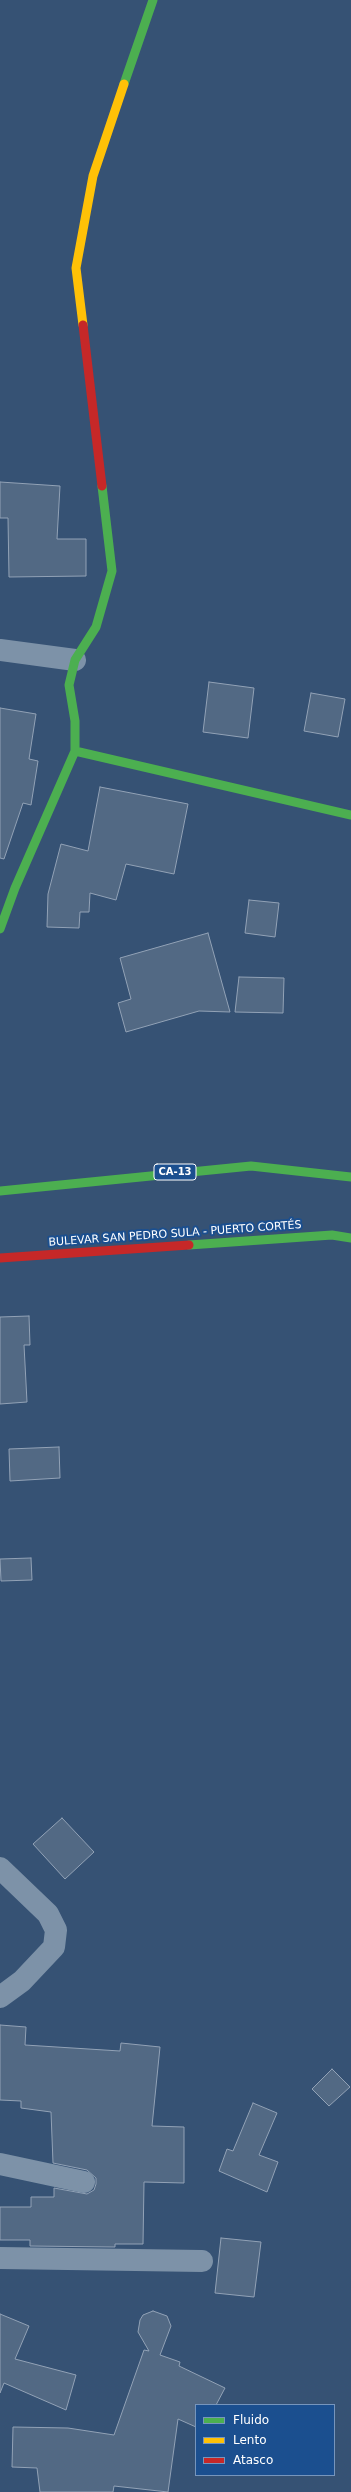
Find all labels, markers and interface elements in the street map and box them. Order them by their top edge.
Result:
road number: CA-13 [154,1164,196,1180]
street label: BULEVAR SAN PEDRO SULA - PUERTO CORTÉS [48,1219,302,1249]
legend [195,2404,335,2476]
text: Fluido [233,2413,269,2427]
text: Lento [233,2433,267,2447]
text: Atasco [233,2453,273,2467]

